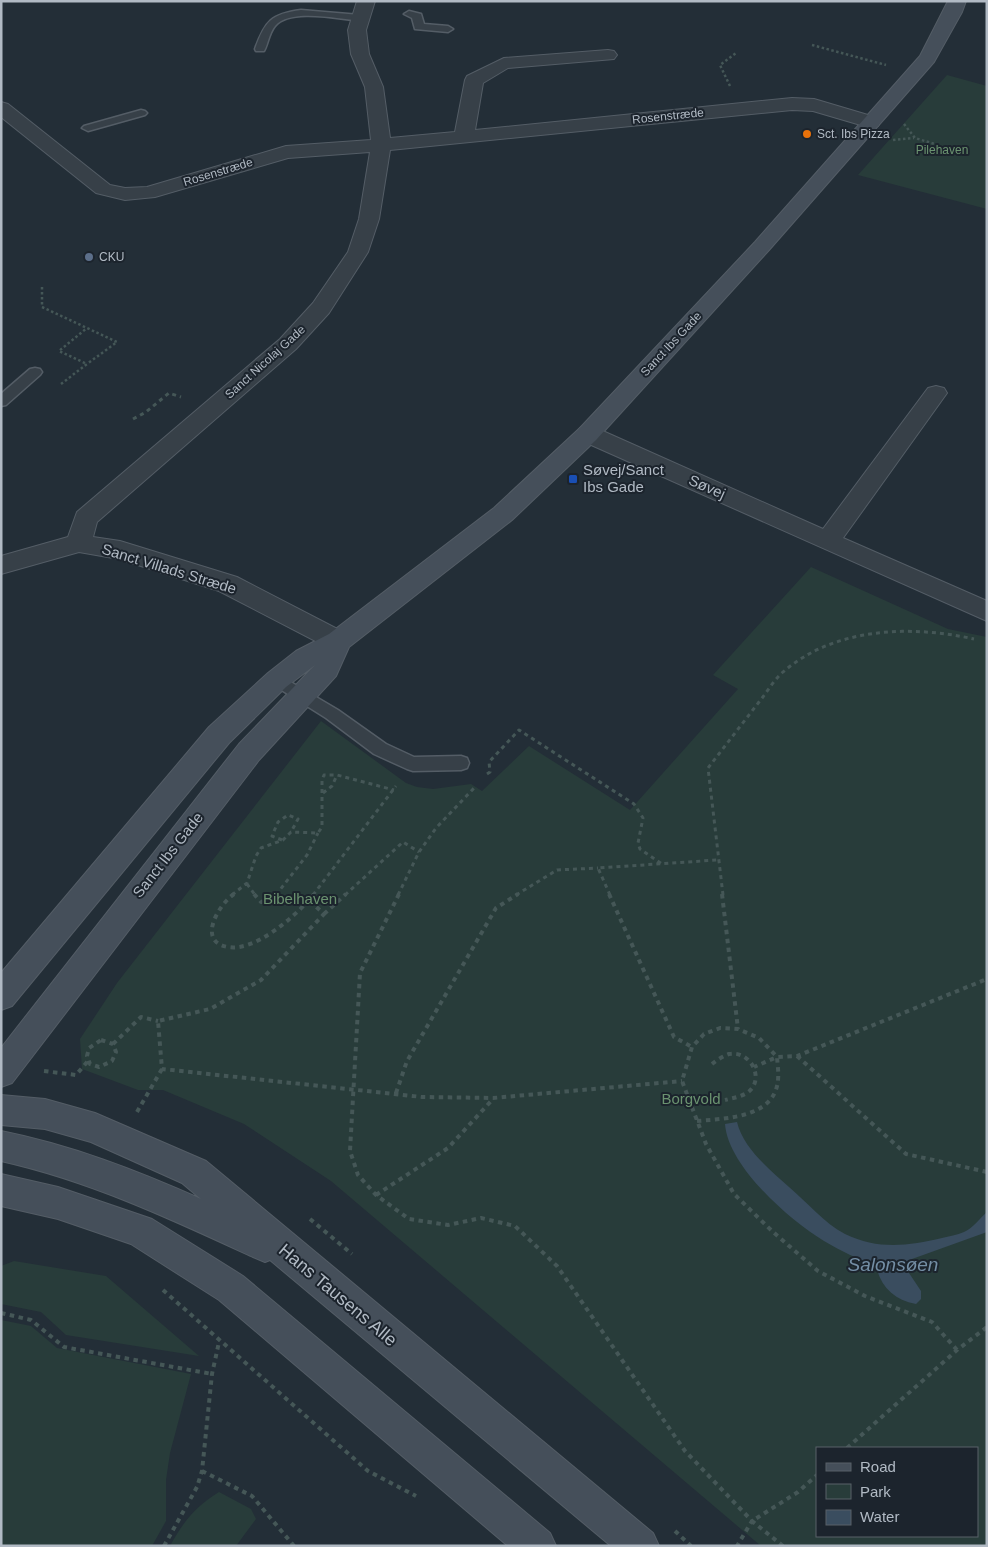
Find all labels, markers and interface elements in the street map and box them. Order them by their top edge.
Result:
street label: Rosenstræde [631,105,705,127]
place label: Sct. Ibs Pizza [817,127,890,141]
marker: Sct. Ibs Pizza [801,128,813,140]
park label: Pilehaven [916,143,968,157]
street label: Rosenstræde [182,155,255,189]
place label: CKU [99,250,124,264]
marker: CKU [83,251,95,263]
street label: Sanct Ibs Gade [638,309,705,379]
street label: Sanct Nicolaj Gade [222,322,308,402]
place label: Søvej/Sanct Ibs Gade [583,461,665,495]
street label: Søvej [686,471,728,502]
marker: Søvej/Sanct Ibs Gade [567,473,579,485]
street label: Sanct Villads Stræde [100,540,238,597]
street label: Sanct Ibs Gade [129,809,206,901]
park label: Bibelhaven [263,890,337,907]
park label: Borgvold [661,1090,721,1107]
street label: Hans Tausens Alle [275,1240,401,1350]
water label: Salonsøen [848,1254,938,1275]
legend [816,1447,978,1537]
text: Road [860,1458,896,1475]
text: Park [860,1483,891,1500]
text: Water [860,1508,899,1525]

